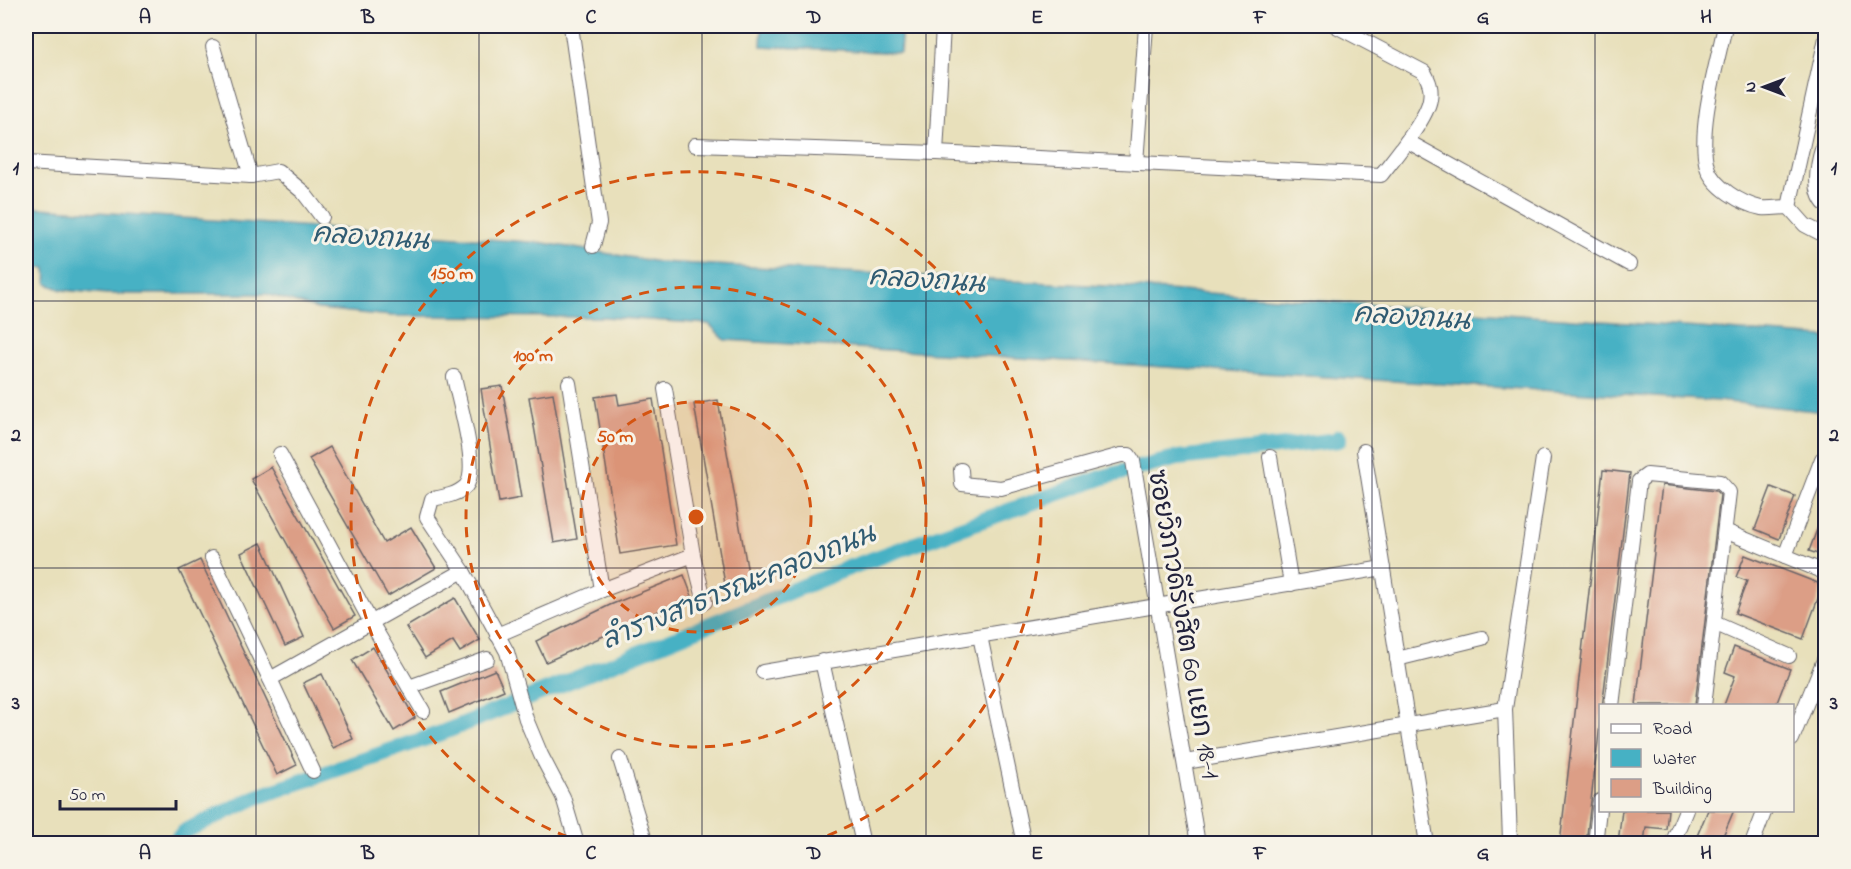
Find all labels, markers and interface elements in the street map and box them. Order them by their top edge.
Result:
text: A [139,4,151,33]
text: B [360,4,375,33]
text: C [586,4,597,33]
text: D [806,4,821,33]
text: E [1031,4,1043,33]
text: F [1253,4,1267,33]
text: G [1477,4,1490,33]
text: H [1700,4,1712,33]
north arrow [1734,57,1794,117]
text: N [1739,81,1763,92]
text: 1 [13,155,20,184]
text: 1 [1831,155,1838,184]
water label: คลองถนน [311,215,431,262]
water label: คลองถนน [867,258,987,305]
text: 150 m [431,262,473,288]
water label: คลองถนน [1352,295,1472,342]
text: 100 m [513,344,553,370]
text: 2 [10,422,21,451]
text: 2 [1828,422,1839,451]
text: 50 m [597,425,633,451]
street label: ซอยวิภาวดีรังสิต 60 แยก 18-1 [1136,467,1228,782]
centre of rings [686,507,706,527]
water label: ลำรางสาธารณะคลองถนน [596,515,882,661]
text: 3 [11,690,20,719]
text: 3 [1829,690,1838,719]
legend [1599,704,1794,812]
text: Road [1653,717,1692,743]
text: Water [1653,747,1697,773]
scale bar [60,773,176,811]
text: Building [1652,777,1712,804]
text: 50 m [69,783,106,809]
text: A [139,840,151,869]
text: B [360,840,375,869]
text: C [586,840,597,869]
text: D [806,840,821,869]
text: E [1031,840,1043,869]
text: F [1253,840,1267,869]
text: G [1477,840,1490,869]
text: H [1700,840,1712,869]

